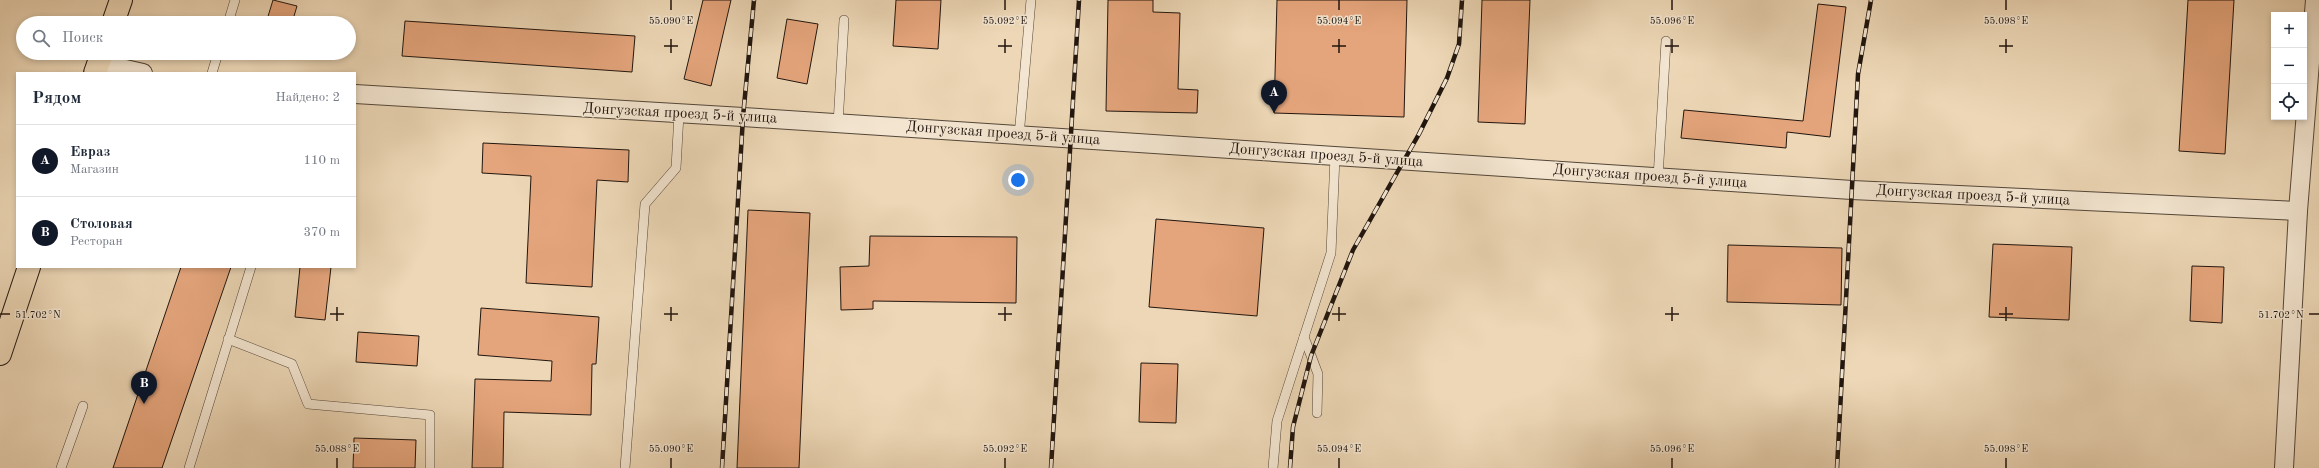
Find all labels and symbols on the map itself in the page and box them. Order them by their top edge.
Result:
text: 55.090°E [649,16,693,26]
text: 55.092°E [983,16,1027,26]
text: 55.094°E [1317,16,1361,26]
text: 55.096°E [1650,16,1694,26]
text: 55.098°E [1984,16,2028,26]
pin: A [1261,80,1287,113]
street label: Донгузская проезд 5-й улица [582,101,778,127]
street label: Донгузская проезд 5-й улица [905,120,1101,148]
street label: Донгузская проезд 5-й улица [1228,142,1424,170]
street label: Донгузская проезд 5-й улица [1552,163,1748,191]
your location [1008,170,1028,190]
street label: Донгузская проезд 5-й улица [1875,183,2071,209]
text: 51.702°N [15,310,61,320]
text: 51.702°N [2258,310,2304,320]
pin: B [131,371,157,404]
text: 55.088°E [315,444,359,454]
text: 55.090°E [649,444,693,454]
text: 55.092°E [983,444,1027,454]
text: 55.094°E [1317,444,1361,454]
text: 55.096°E [1650,444,1694,454]
text: 55.098°E [1984,444,2028,454]

